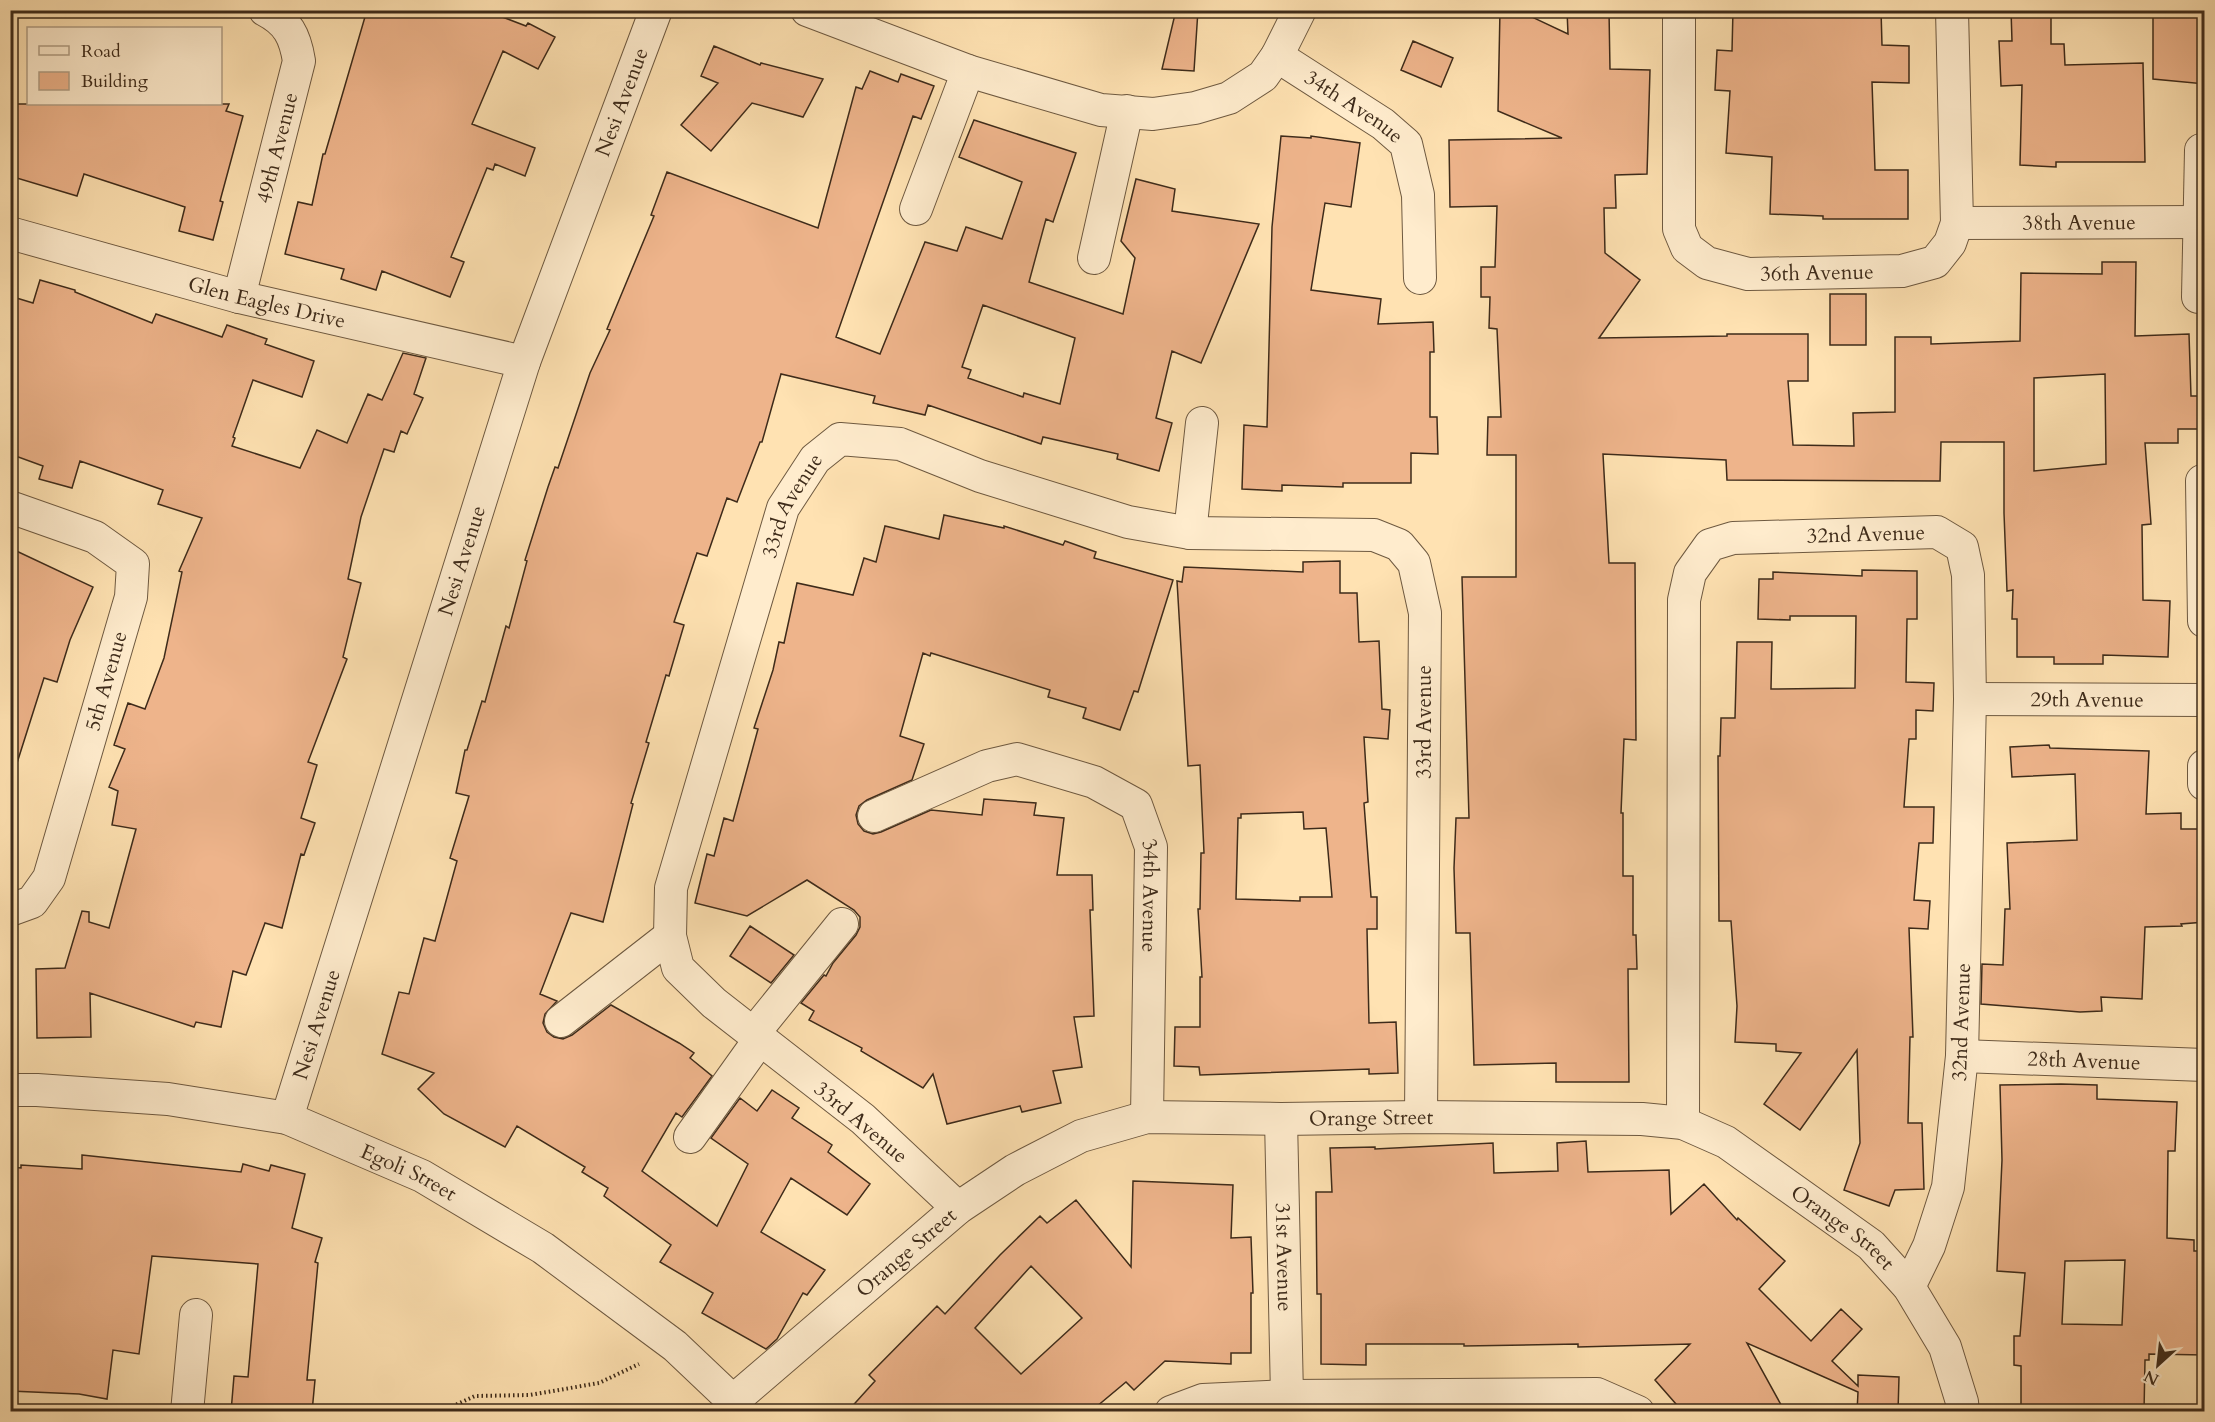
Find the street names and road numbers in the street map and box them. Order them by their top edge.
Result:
street label: Nesi Avenue [588,44,656,161]
street label: 34th Avenue [1299,63,1409,150]
street label: 49th Avenue [249,89,305,206]
street label: 38th Avenue [2022,208,2136,238]
street label: 36th Avenue [1760,258,1874,289]
street label: Glen Eagles Drive [184,269,348,336]
street label: 33rd Avenue [755,448,830,562]
street label: Nesi Avenue [431,502,493,620]
street label: 32nd Avenue [1806,518,1925,551]
street label: 5th Avenue [78,628,135,734]
street label: 33rd Avenue [1410,665,1439,779]
street label: 29th Avenue [2030,685,2144,715]
street label: 34th Avenue [1134,835,1165,953]
street label: 32nd Avenue [1945,962,1978,1082]
street label: Nesi Avenue [286,966,348,1083]
street label: 28th Avenue [2027,1044,2141,1078]
street label: 33rd Avenue [808,1075,914,1170]
street label: Orange Street [1309,1103,1434,1134]
street label: Egoli Street [356,1137,462,1209]
street label: Orange Street [1785,1178,1901,1277]
street label: Orange Street [850,1201,963,1304]
street label: 31st Avenue [1268,1202,1299,1312]

